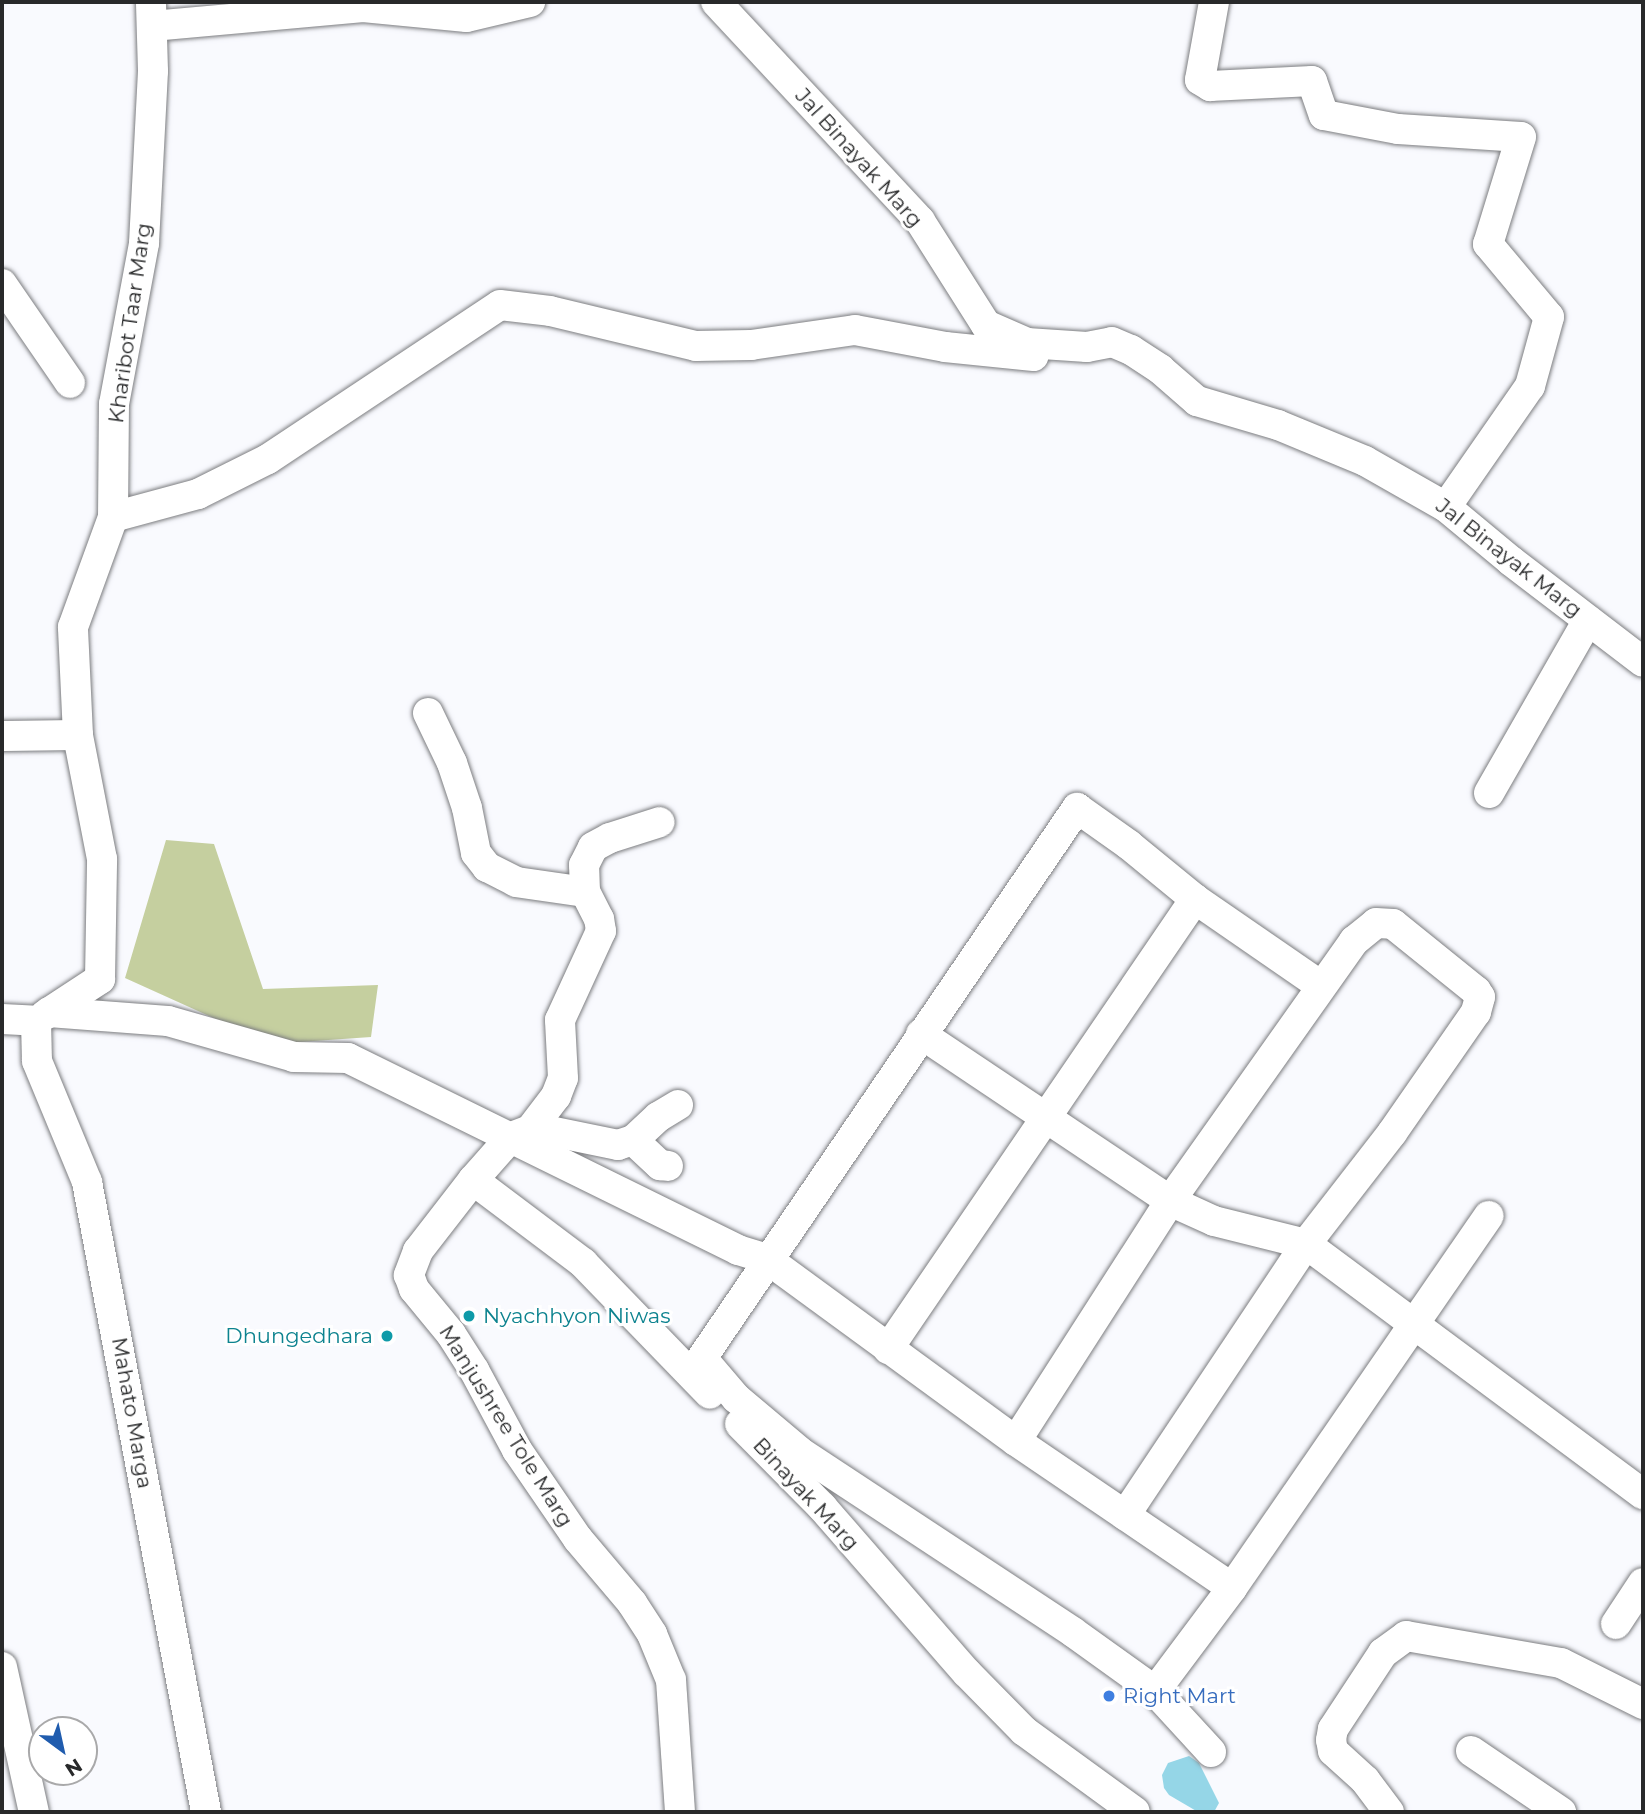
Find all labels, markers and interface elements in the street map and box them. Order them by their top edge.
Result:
street label: Jal Binayak Marg [790,83,928,233]
street label: Kharibot Taar Marg [103,221,157,425]
street label: Jal Binayak Marg [1431,493,1587,623]
place label: Nyachhyon Niwas [483,1303,670,1329]
marker: Nyachhyon Niwas [461,1308,477,1324]
street label: Manjushree Tole Marg [434,1321,578,1531]
place label: Dhungedhara [225,1323,373,1349]
marker: Dhungedhara [379,1328,395,1344]
street label: Mahato Marga [106,1335,158,1491]
street label: Binayak Marg [748,1433,864,1555]
place label: Right Mart [1123,1683,1236,1709]
marker: Right Mart [1101,1688,1117,1704]
north arrow [28,1716,98,1786]
text: N [61,1754,86,1781]

